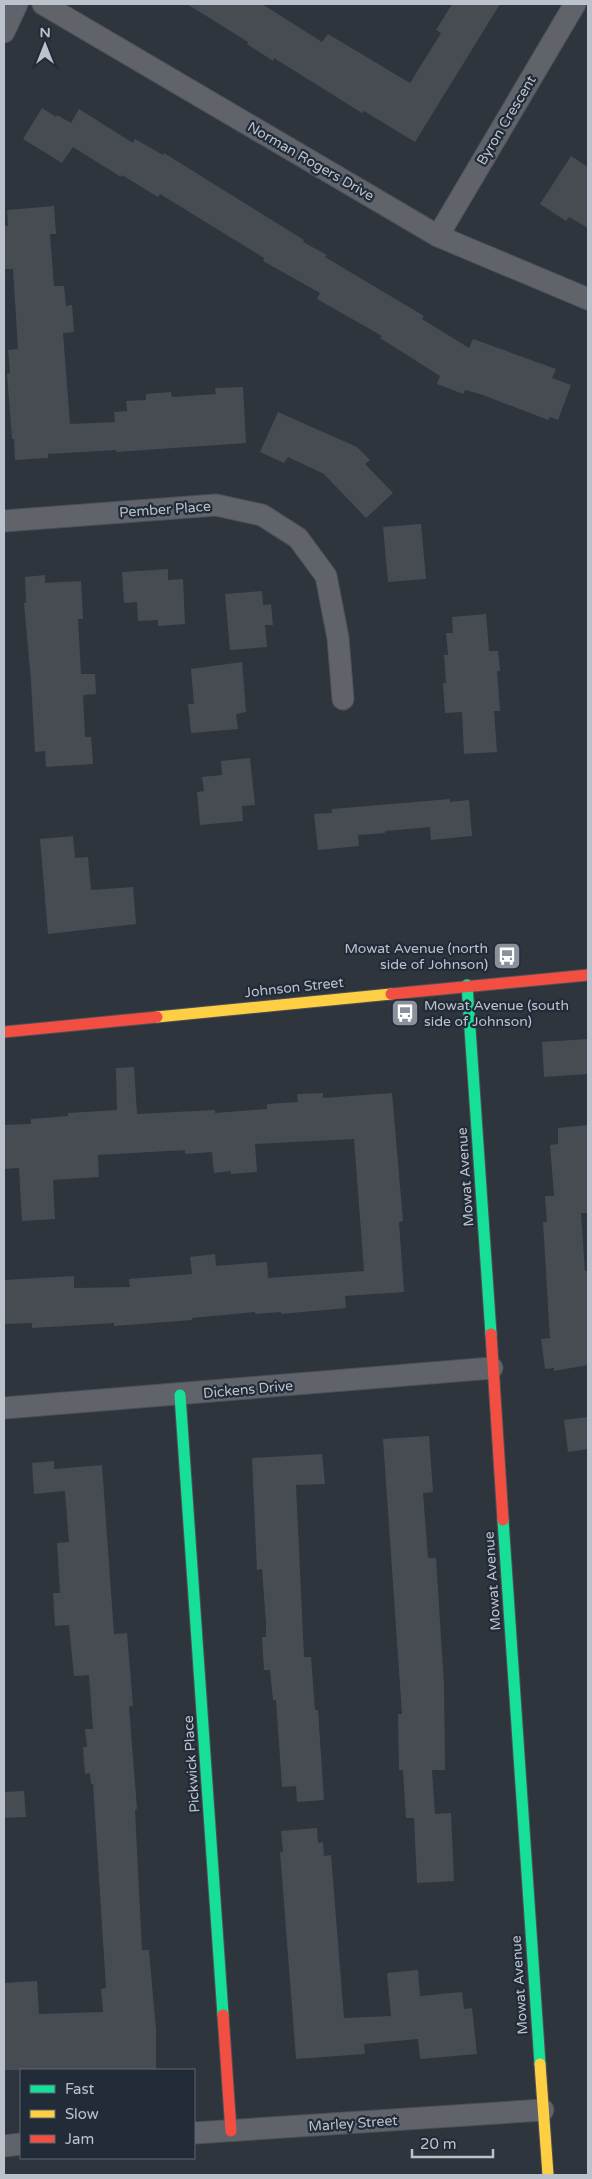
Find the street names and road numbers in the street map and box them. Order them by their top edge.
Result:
street label: Byron Crescent [473,72,540,168]
street label: Norman Rogers Drive [244,118,377,205]
street label: Pember Place [119,498,211,521]
street label: Johnson Street [244,974,345,1001]
street label: Mowat Avenue [454,1127,477,1227]
street label: Dickens Drive [202,1377,294,1402]
street label: Mowat Avenue [481,1531,504,1631]
street label: Pickwick Place [180,1715,203,1813]
street label: Mowat Avenue [508,1935,531,2035]
street label: Marley Street [308,2112,399,2135]

